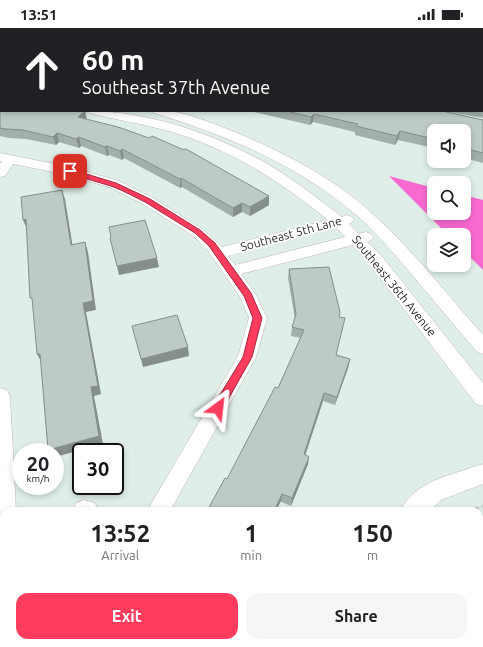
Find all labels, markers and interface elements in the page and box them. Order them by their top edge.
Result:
text: 13:51 [20,6,58,23]
icon: ahead [16,44,68,96]
text: 60 m [82,44,144,75]
text: Southeast 37th Avenue [82,77,270,97]
map controls [427,124,471,272]
button: sound [427,124,471,168]
pin [53,154,87,188]
icon: arrive [59,160,81,182]
button: search [427,176,471,220]
street label: Southeast 5th Lane [239,214,343,253]
button: layers [427,228,471,272]
street label: Southeast 36th Avenue [350,233,439,339]
position arrow [197,387,239,429]
speed limit sign: 30 [72,443,124,495]
text: 20 [27,452,49,475]
text: km/h [26,473,50,484]
text: 13:52 [90,520,150,547]
text: 1 [244,520,258,547]
text: 150 [352,520,393,547]
text: Arrival [101,548,139,562]
text: min [240,548,262,562]
text: m [367,548,378,562]
button: Exit [16,593,238,639]
button: Share [246,593,467,639]

